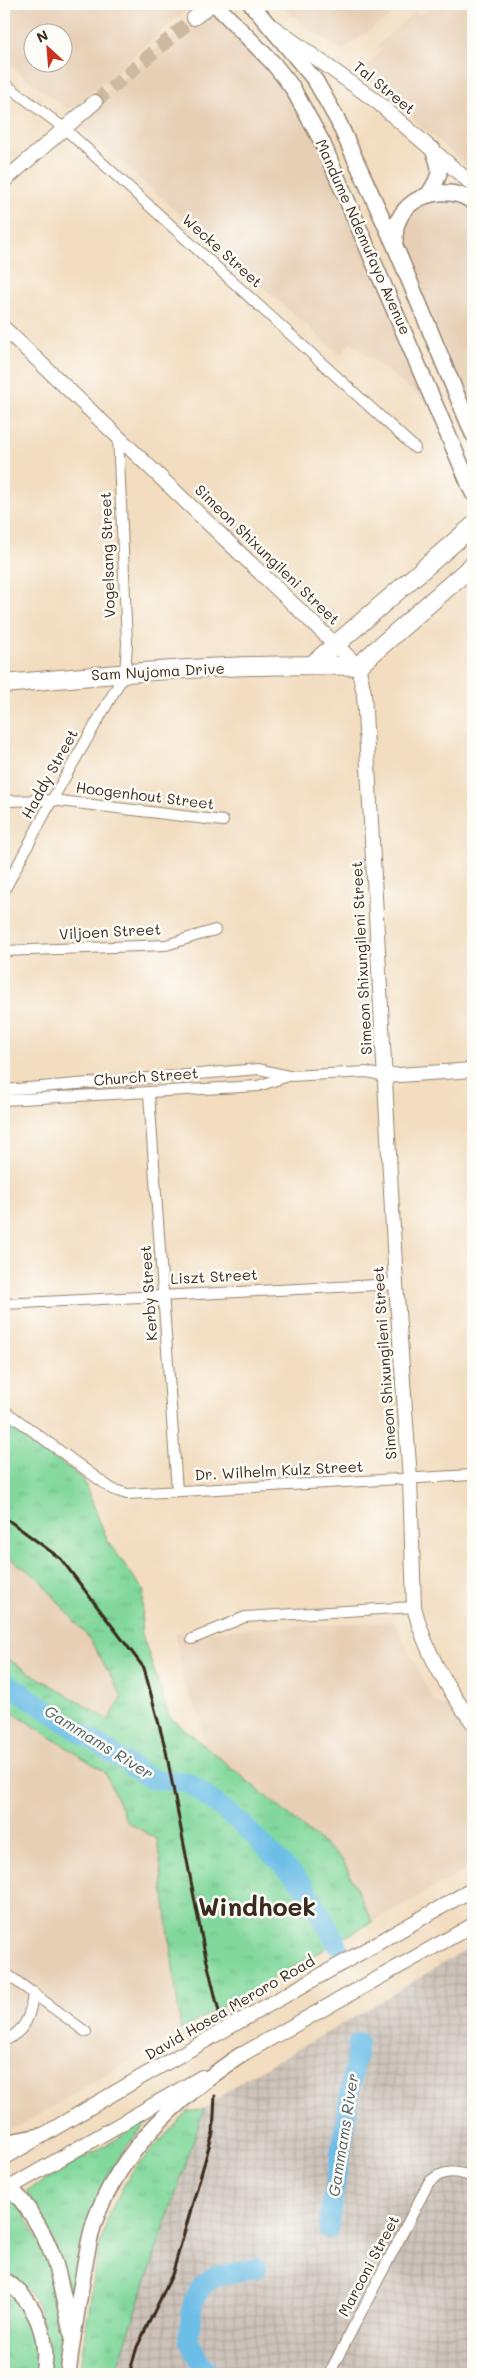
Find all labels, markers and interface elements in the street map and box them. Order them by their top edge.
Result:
north arrow [22,22,72,72]
text: N [33,25,51,47]
street label: Tal Street [350,56,420,118]
street label: Mandume Ndemufayo Avenue [312,136,416,337]
street label: Wecke Street [178,209,267,292]
street label: Simeon Shixungileni Street [191,480,344,629]
street label: Vogelsang Street [95,491,119,619]
street label: Sam Nujoma Drive [91,658,225,684]
street label: Haddy Street [16,725,82,822]
street label: Hoogenhout Street [75,777,216,813]
street label: Simeon Shixungileni Street [346,861,376,1055]
street label: Viljoen Street [58,918,161,944]
street label: Church Street [93,1062,199,1090]
street label: Kerby Street [135,1245,161,1342]
street label: Liszt Street [170,1264,258,1288]
street label: Simeon Shixungileni Street [367,1266,401,1460]
street label: Dr. Wilhelm Kulz Street [194,1456,364,1484]
water label: Gammams River [41,1700,158,1783]
district label: Windhoek [198,1890,316,1922]
street label: David Hosea Meroro Road [141,1950,318,2064]
water label: Gammams River [322,2072,363,2198]
street label: Marconi Street [333,2211,403,2320]

